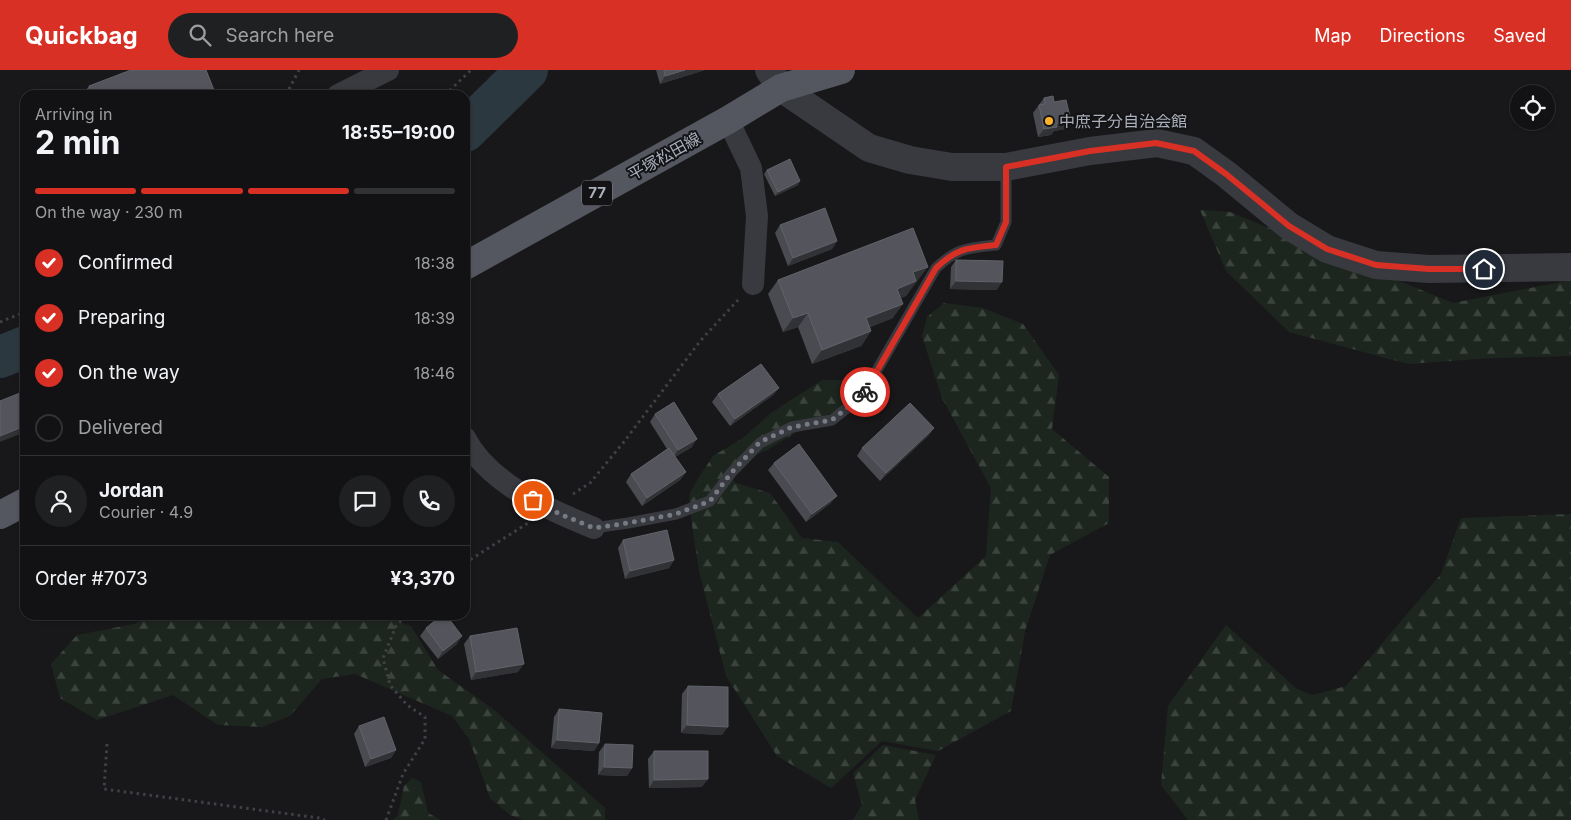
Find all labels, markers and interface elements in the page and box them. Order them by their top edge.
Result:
search box [168,13,518,58]
text: Quickbag [25,21,138,50]
icon: search [186,21,214,49]
text: Search here [226,24,334,47]
text: Map [1314,25,1352,46]
text: Directions [1380,25,1465,46]
text: Saved [1493,25,1546,46]
map controls [1510,85,1555,130]
button: locate [1510,85,1555,130]
text: Arriving in [35,104,112,124]
place label: 中庶子分自治会館 [1059,111,1187,131]
marker: 中庶子分自治会館 [1043,115,1055,127]
text: 18:55–19:00 [342,121,455,144]
text: 2 min [35,123,121,162]
street label: 平塚松田線 [624,128,704,184]
road number: 77 [582,180,612,206]
text: On the way · 230 m [35,202,182,222]
pin [1463,248,1505,290]
icon: check [35,249,63,277]
text: Confirmed [78,251,173,274]
text: 18:38 [414,253,455,273]
icon: home [1470,255,1498,283]
icon: check [35,304,63,332]
text: Preparing [78,306,165,329]
text: 18:39 [414,308,455,328]
icon: check [35,359,63,387]
text: On the way [78,361,180,384]
text: 18:46 [414,363,455,383]
courier [840,367,890,417]
icon: bike [851,378,879,406]
text: Delivered [78,416,163,439]
button: person [35,475,87,527]
button: chat [339,475,391,527]
button: phone [403,475,455,527]
text: Jordan [99,479,164,502]
pin [512,479,554,521]
icon: bag [519,486,547,514]
text: Courier · 4.9 [99,502,193,522]
text: Order #7073 [35,567,148,590]
text: ¥3,370 [391,567,455,590]

